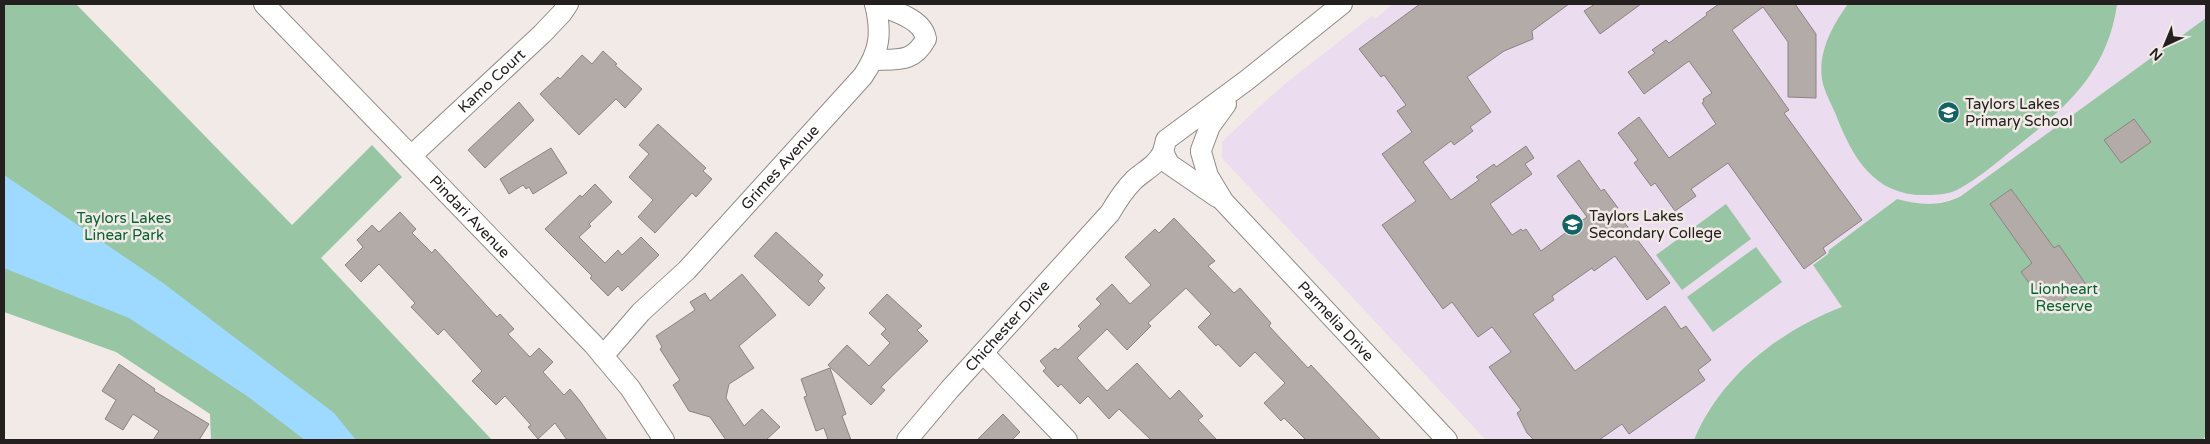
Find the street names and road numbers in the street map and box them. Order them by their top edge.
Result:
street label: Kamo Court [454,45,529,117]
street label: Grimes Avenue [737,121,823,213]
street label: Pindari Avenue [426,172,514,262]
street label: Chichester Drive [961,277,1053,375]
street label: Parmelia Drive [1294,278,1378,365]

